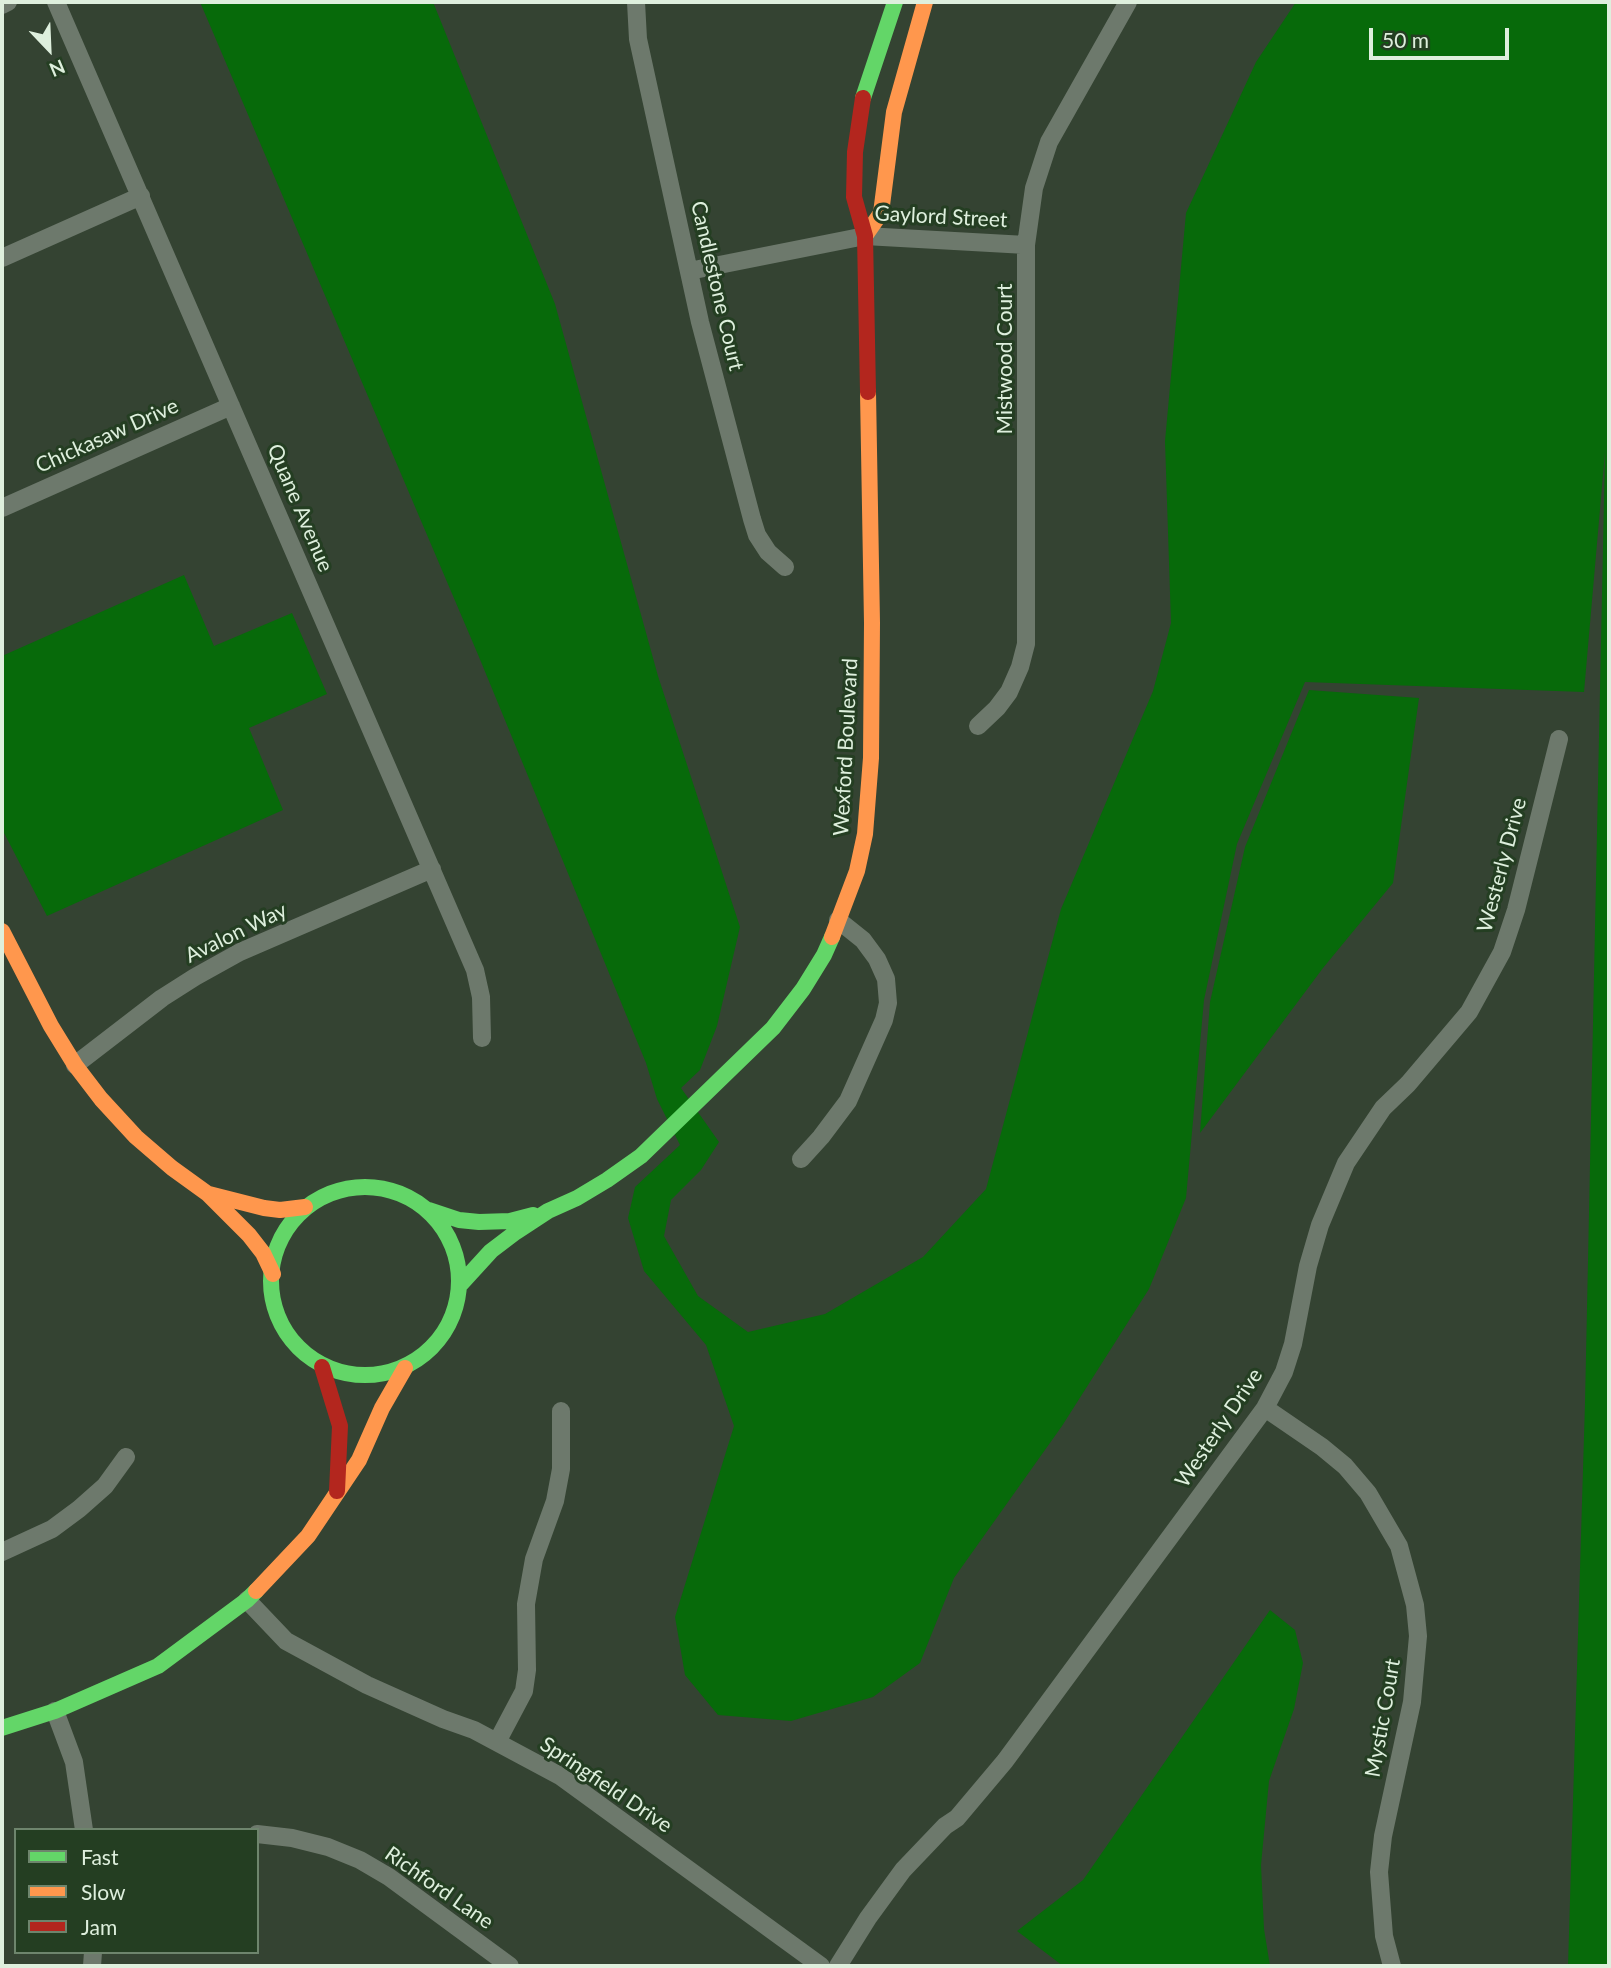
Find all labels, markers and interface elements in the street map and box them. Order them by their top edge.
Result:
north arrow [14,14,84,84]
scale bar [1373,14,1513,58]
text: 50 m [1382,27,1429,52]
text: N [46,55,69,82]
street label: Candlestone Court [685,199,749,373]
street label: Gaylord Street [874,201,1008,233]
street label: Mistwood Court [992,284,1018,434]
street label: Chickasaw Drive [32,393,182,479]
street label: Quane Avenue [262,440,338,576]
street label: Wexford Boulevard [829,657,863,837]
street label: Westerly Drive [1472,795,1532,935]
street label: Avalon Way [181,898,291,968]
street label: Westerly Drive [1170,1364,1268,1492]
street label: Mystic Court [1360,1657,1406,1779]
street label: Springfield Drive [535,1732,677,1838]
legend [14,1828,259,1954]
street label: Richford Lane [380,1841,498,1935]
text: Fast [81,1844,118,1869]
text: Slow [81,1879,125,1904]
text: Jam [81,1914,117,1939]

